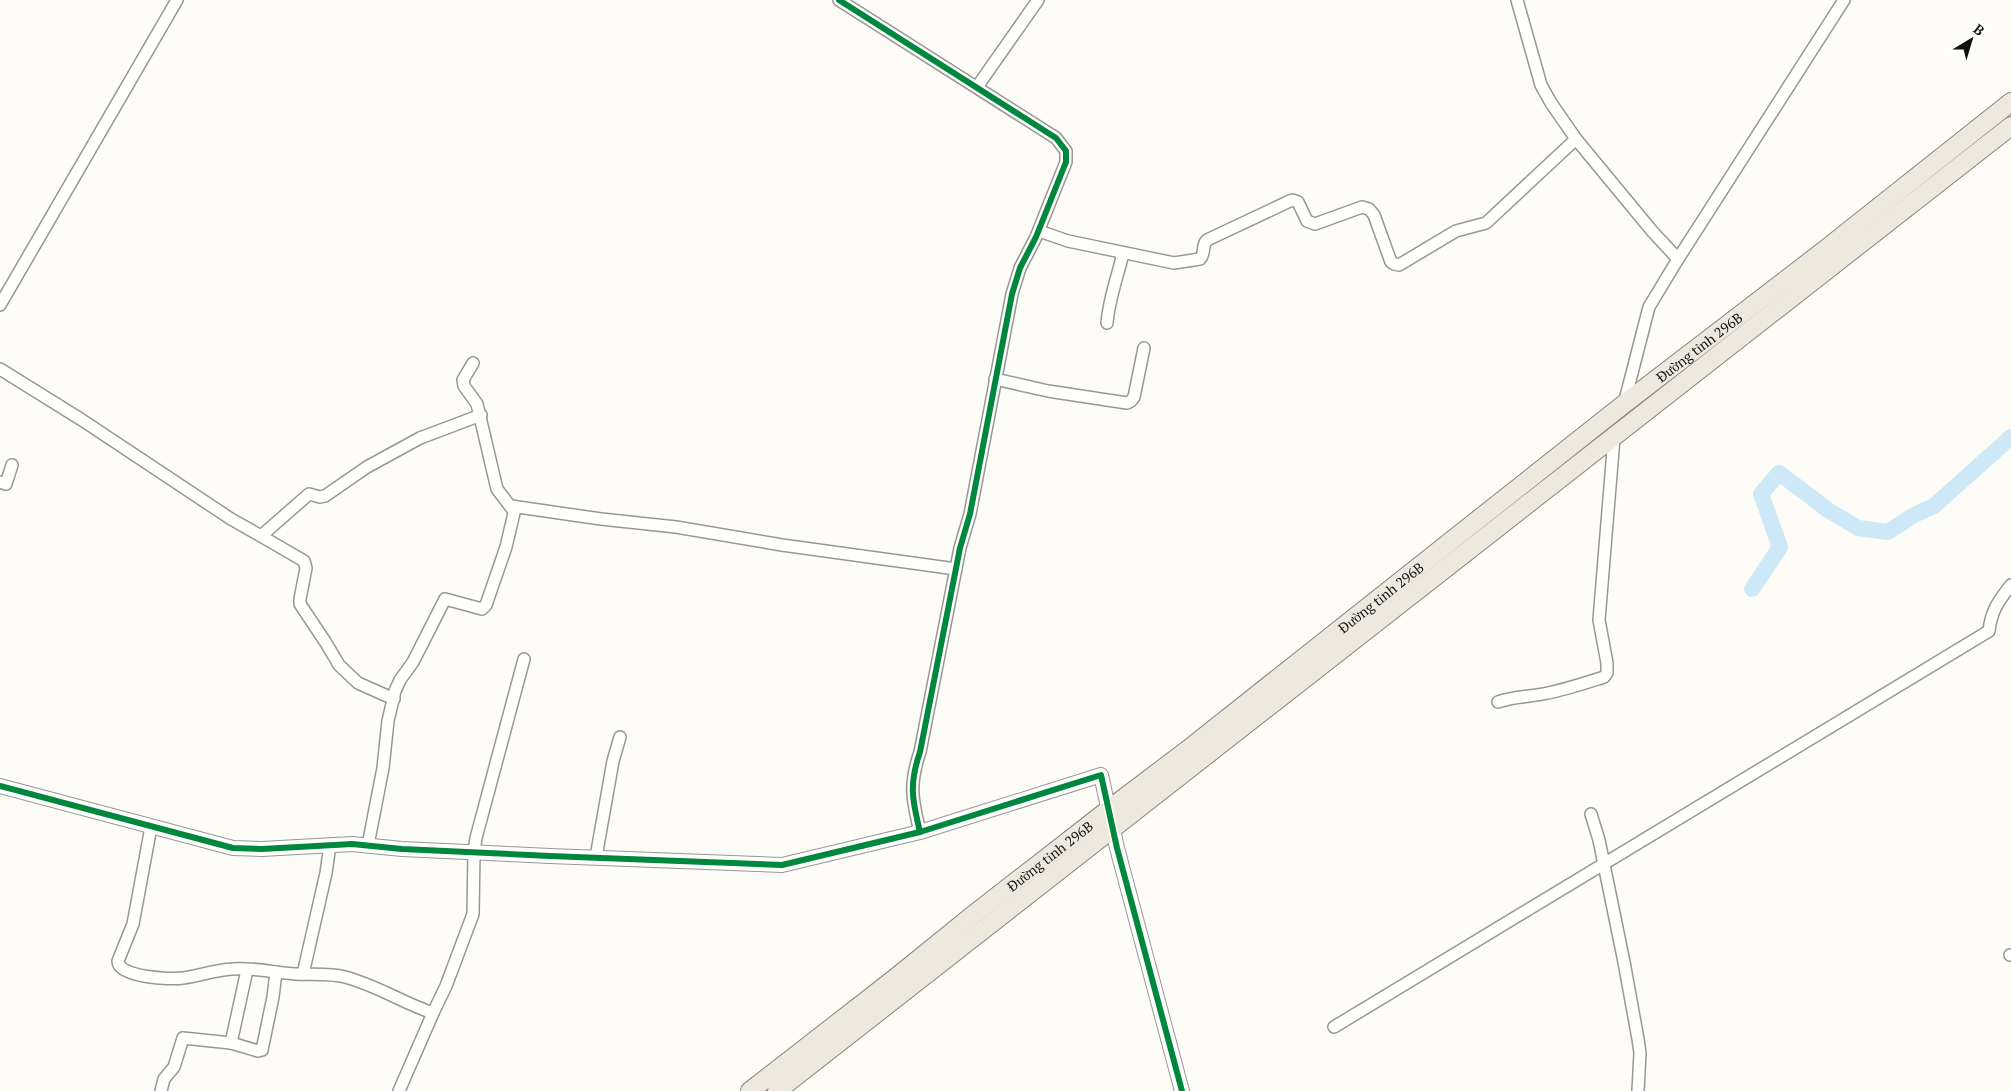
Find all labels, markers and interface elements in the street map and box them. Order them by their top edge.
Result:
north arrow [1946,15,1996,65]
text: B [1970,19,1989,40]
street label: Đường tỉnh 296B [1652,307,1746,386]
street label: Đường tỉnh 296B [1334,557,1427,637]
street label: Đường tỉnh 296B [1003,816,1096,895]

